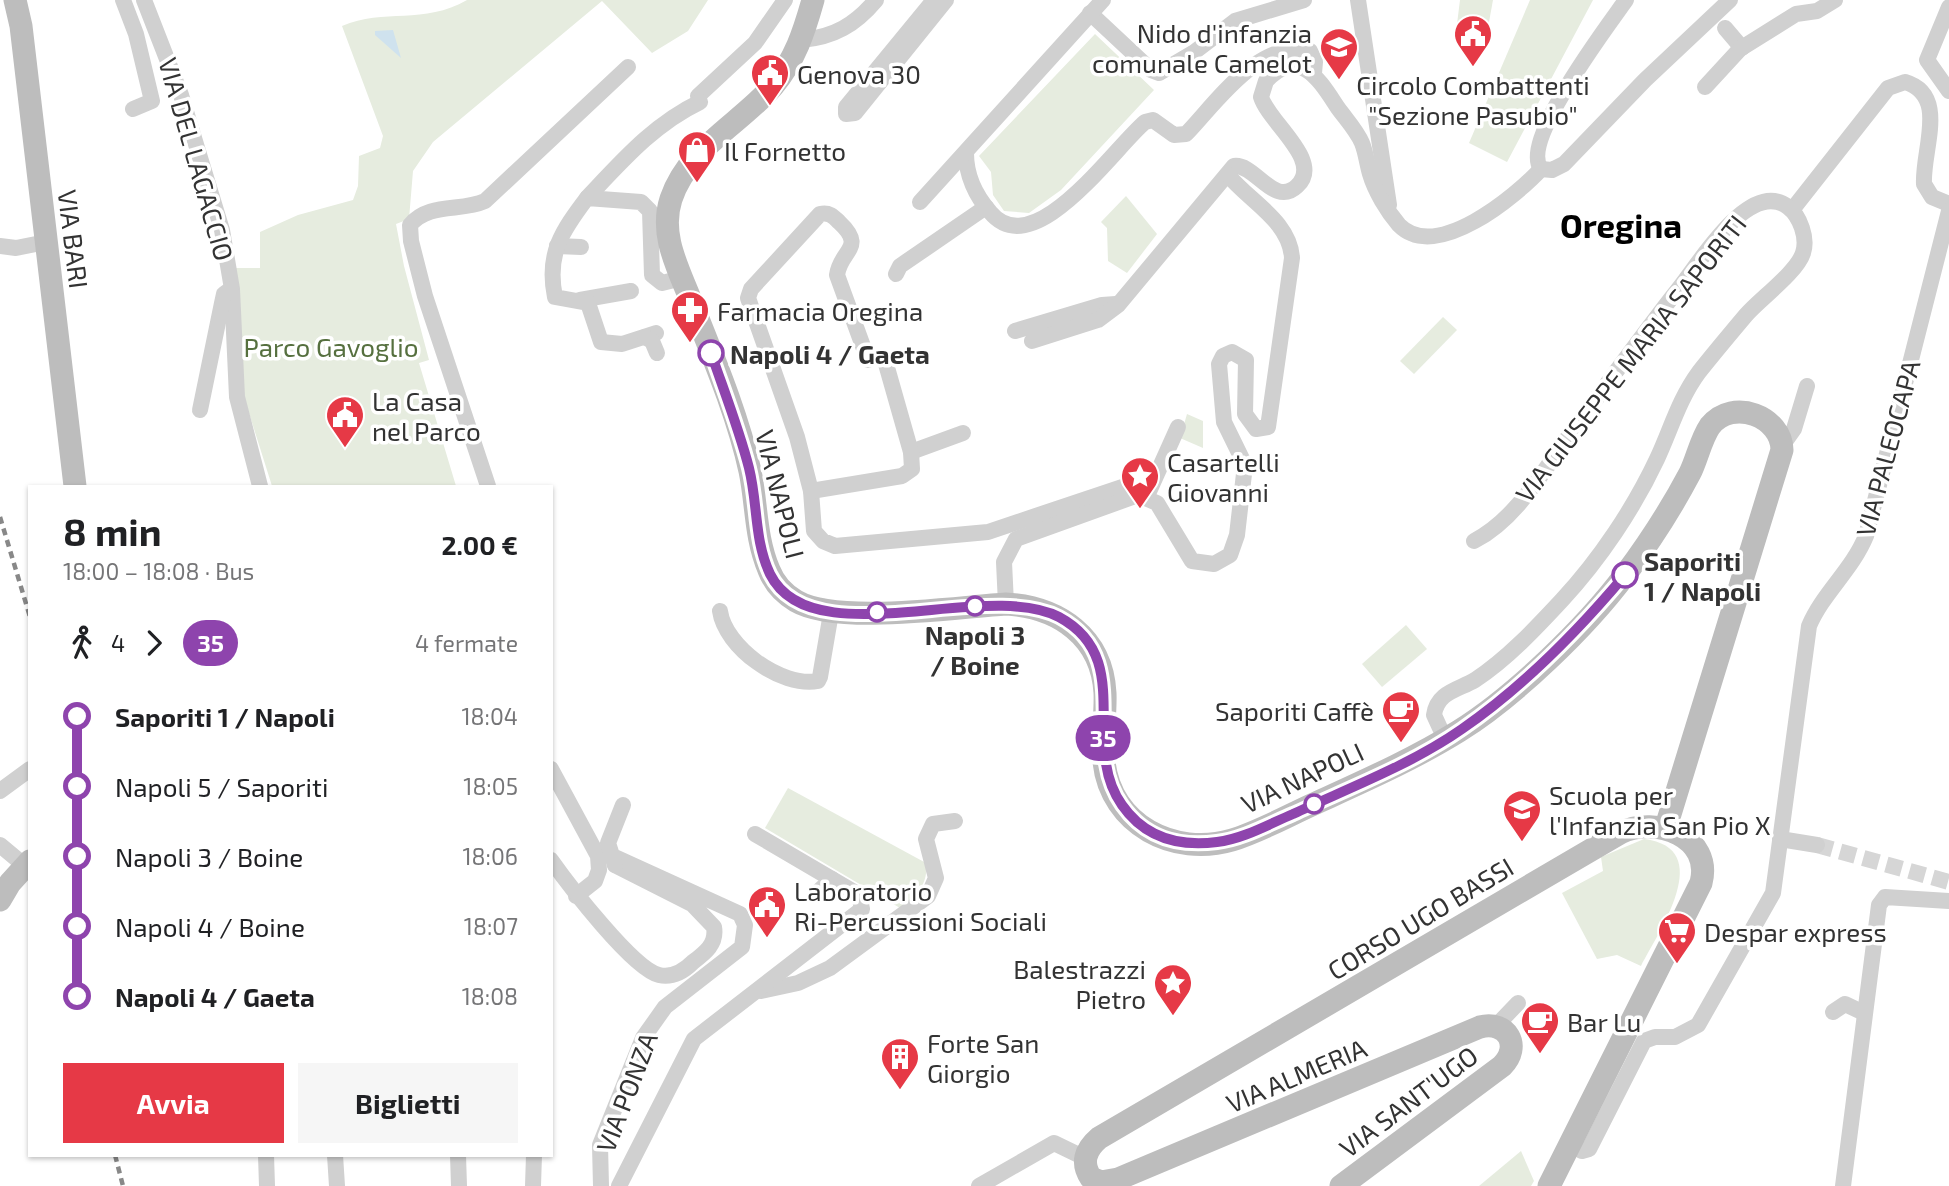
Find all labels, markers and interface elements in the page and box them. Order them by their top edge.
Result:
public building icon: Circolo Combattenti "Sezione Pasubio" [1452,13,1494,68]
place label: Nido d'infanzia comunale Camelot [1092,17,1312,78]
school or university icon: Nido d'infanzia comunale Camelot [1318,26,1360,81]
public building icon: Genova 30 [749,52,791,107]
street label: VIA DEL LAGACCIO [153,54,241,264]
place label: Genova 30 [797,58,921,89]
place label: Circolo Combattenti "Sezione Pasubio" [1356,69,1590,130]
shop icon: Il Fornetto [676,129,718,184]
place label: Il Fornetto [724,135,846,166]
street label: VIA BARI [53,188,95,290]
district label: Oregina [1560,205,1682,245]
street label: VIA GIUSEPPE MARIA SAPORITI [1508,208,1752,508]
pharmacy icon: Farmacia Oregina [669,289,711,344]
place label: Farmacia Oregina [717,295,923,326]
park label: Parco Gavoglio [243,331,419,362]
place label: Napoli 4 / Gaeta [730,338,930,369]
marker: Napoli 4 / Gaeta [698,340,724,366]
street label: VIA PALEOCAPA [1849,356,1925,540]
place label: La Casa nel Parco [372,385,481,446]
public building icon: La Casa nel Parco [324,394,366,449]
street label: VIA NAPOLI [750,427,812,561]
place label: Casartelli Giovanni [1167,446,1280,507]
place icon: Casartelli Giovanni [1119,455,1161,510]
text: 8 min [63,508,162,554]
text: 2.00 € [441,529,518,560]
place label: Saporiti 1 / Napoli [1644,545,1761,606]
text: 18:00 – 18:08 · Bus [63,557,254,585]
marker: Saporiti 1 / Napoli [1612,562,1638,588]
marker: Napoli 3 / Boine [965,596,985,616]
unlabelled marker [867,602,887,622]
place label: Napoli 3 / Boine [925,619,1025,680]
icon: walk [63,624,101,662]
icon: forward [135,624,173,662]
text: 35 [197,628,224,657]
text: 4 [111,629,125,657]
text: 4 fermate [415,629,518,657]
cafe icon: Saporiti Caffè [1380,689,1422,744]
place label: Saporiti Caffè [1215,695,1374,726]
text: Saporiti 1 / Napoli [115,701,335,732]
text: 18:04 [461,702,518,730]
line badge: 35 [1072,715,1134,761]
text: 35 [1090,723,1116,752]
street label: VIA NAPOLI [1236,735,1368,819]
text: Napoli 5 / Saporiti [115,771,328,802]
text: 18:05 [463,772,518,800]
place label: Scuola per l'Infanzia San Pio X [1549,779,1771,840]
school or university icon: Scuola per l'Infanzia San Pio X [1501,788,1543,843]
unlabelled marker [1304,794,1324,814]
text: Napoli 3 / Boine [115,841,303,872]
text: 18:06 [462,842,518,870]
street label: CORSO UGO BASSI [1322,850,1518,986]
place label: Laboratorio Ri-Percussioni Sociali [794,875,1047,936]
public building icon: Laboratorio Ri-Percussioni Sociali [746,884,788,939]
supermarket icon: Despar express [1656,910,1698,965]
text: Napoli 4 / Boine [115,911,305,942]
text: 18:07 [464,912,518,940]
place label: Despar express [1704,916,1887,947]
place label: Balestrazzi Pietro [1013,953,1146,1014]
place icon: Balestrazzi Pietro [1152,962,1194,1017]
text: Napoli 4 / Gaeta [115,981,315,1012]
text: 18:08 [462,982,518,1010]
cafe icon: Bar Lu [1519,1000,1561,1055]
place label: Bar Lu [1567,1006,1641,1037]
place label: Forte San Giorgio [927,1027,1039,1088]
street label: VIA PONZA [589,1028,663,1156]
street label: VIA ALMERIA [1221,1032,1371,1118]
building icon: Forte San Giorgio [879,1036,921,1091]
street label: VIA SANT'UGO [1333,1039,1483,1163]
button: Avvia [63,1063,284,1143]
button: Biglietti [298,1063,518,1143]

